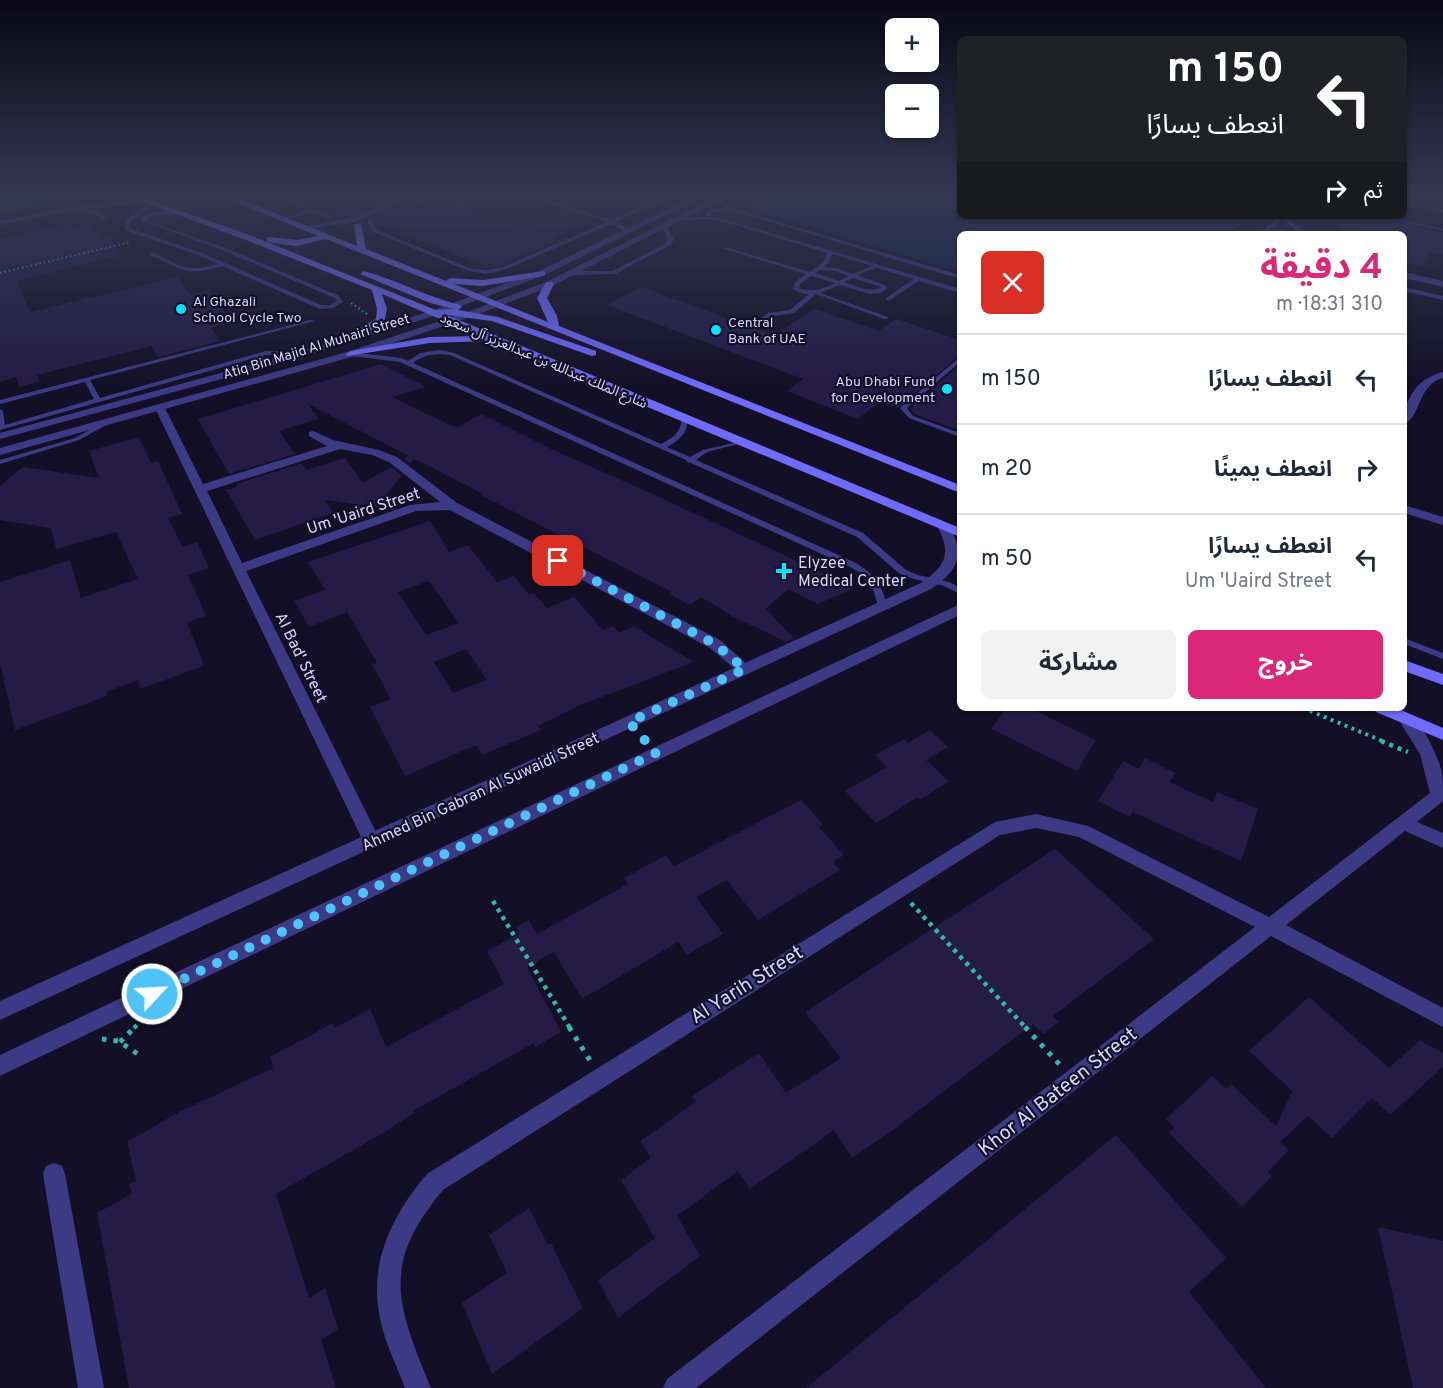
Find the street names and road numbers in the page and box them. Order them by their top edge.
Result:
street label: شارع الملك عبدالله بن عبدالعزيز آل سعود [437,310,650,414]
street label: Atiq Bin Majid Al Muhairi Street [221,311,412,384]
street label: Um 'Uaird Street [304,484,423,540]
street label: Al Bad' Street [270,609,331,706]
street label: Ahmed Bin Gabran Al Suwaidi Street [359,729,603,857]
street label: Al Yarih Street [686,941,809,1031]
street label: Khor Al Bateen Street [973,1022,1143,1163]

